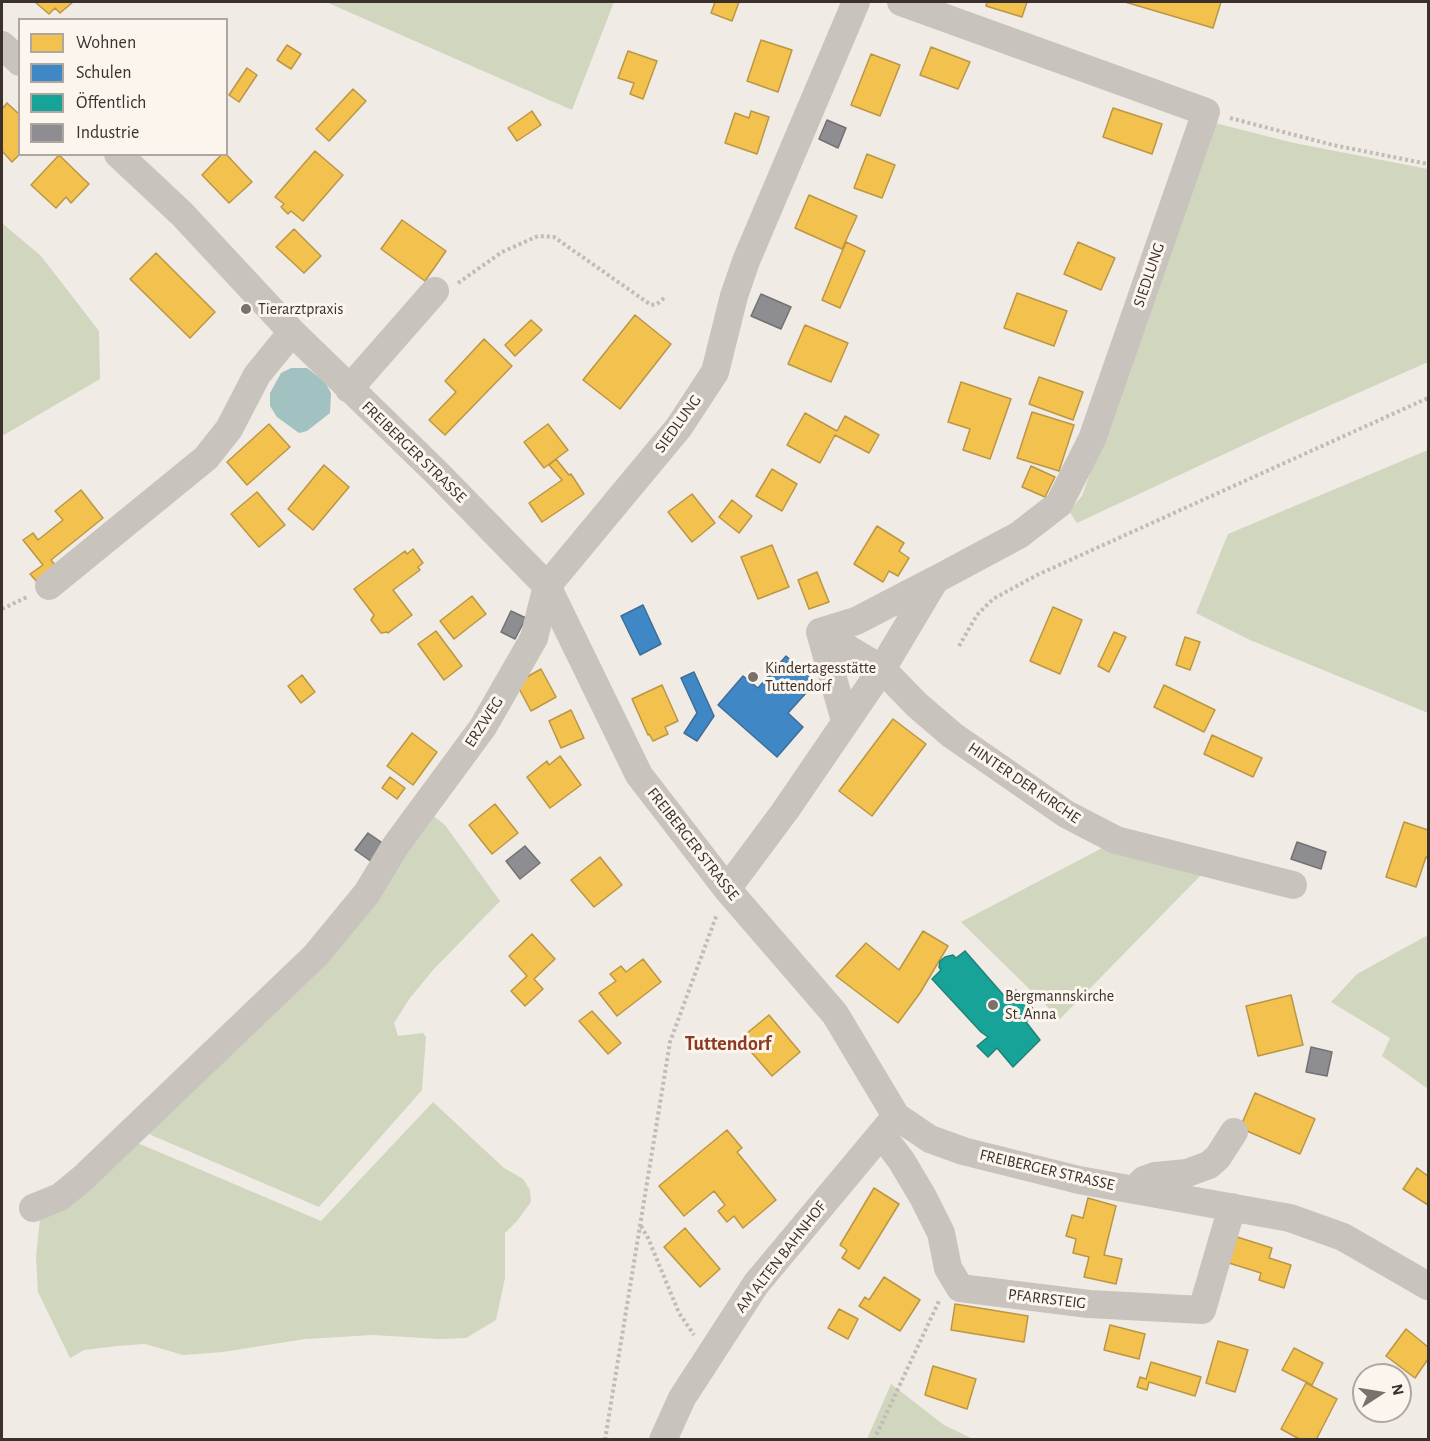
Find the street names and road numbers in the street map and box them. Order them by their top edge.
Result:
street label: SIEDLUNG [1129,240,1169,310]
street label: SIEDLUNG [651,391,705,457]
street label: FREIBERGER STRASSE [358,397,470,507]
street label: ERZWEG [461,693,507,751]
street label: HINTER DER KIRCHE [964,738,1084,828]
street label: FREIBERGER STRASSE [643,784,743,904]
street label: FREIBERGER STRASSE [978,1145,1116,1195]
street label: AM ALTEN BAHNHOF [731,1197,831,1317]
street label: PFARRSTEIG [1007,1285,1087,1313]

